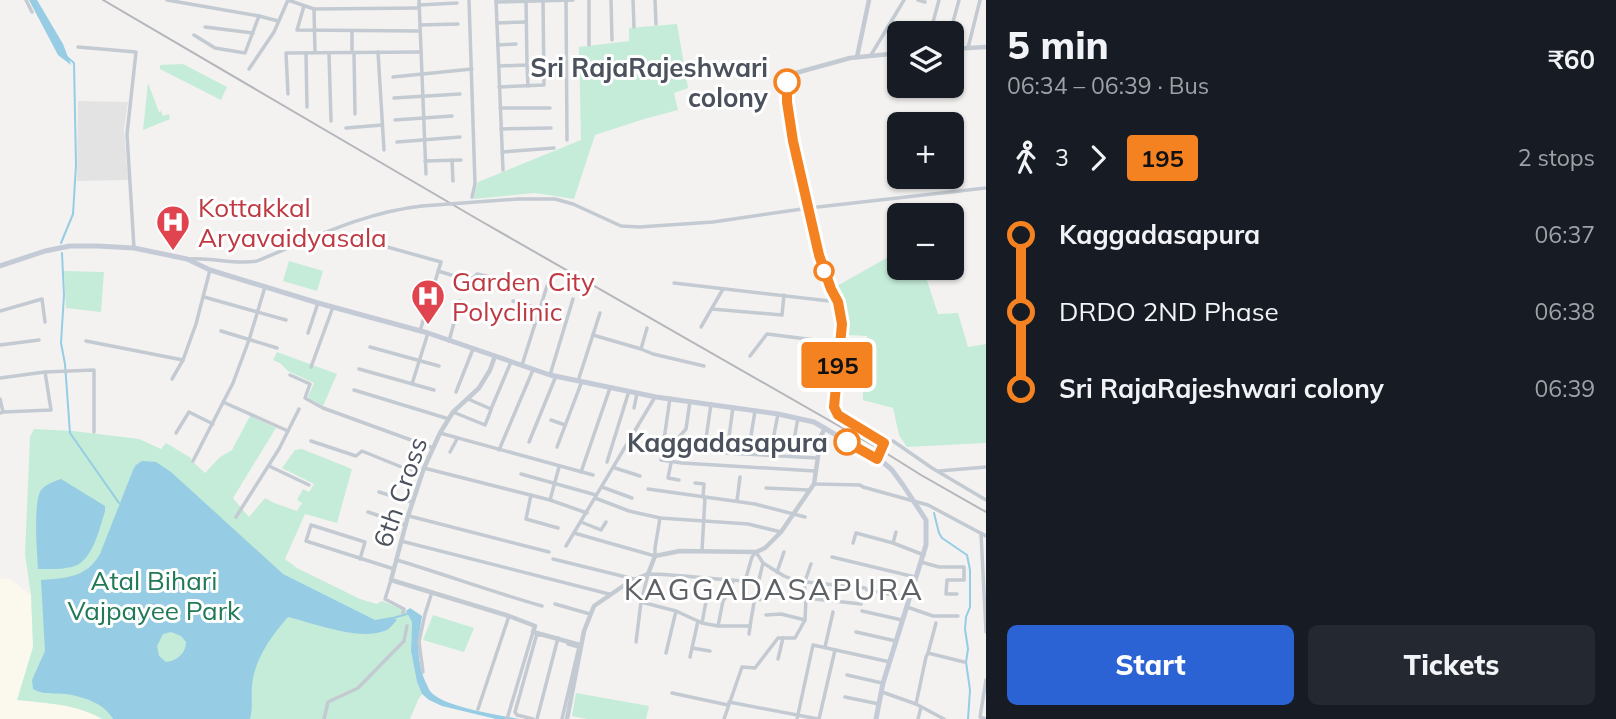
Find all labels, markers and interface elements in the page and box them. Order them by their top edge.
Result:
map controls [887,21,964,280]
button: layers [887,21,964,98]
text: 5 min [1007,21,1109,69]
text: ₹60 [1548,43,1595,76]
place label: Sri RajaRajeshwari colony [530,51,769,114]
marker: Sri RajaRajeshwari colony [774,69,800,95]
text: 06:34 – 06:39 · Bus [1007,71,1209,100]
button: + [887,112,964,189]
icon: walk [1007,139,1045,177]
icon: forward [1079,139,1117,177]
text: 3 [1055,143,1069,172]
text: 195 [1141,143,1184,173]
text: 2 stops [1518,143,1595,172]
place label: Kottakkal Aryavaidyasala [198,191,387,254]
hospital icon: Kottakkal Aryavaidyasala [154,203,192,252]
button: − [887,203,964,280]
text: Kaggadasapura [1059,218,1260,251]
text: 06:37 [1535,220,1595,249]
unlabelled marker [814,261,834,281]
place label: Garden City Polyclinic [452,265,595,328]
hospital icon: Garden City Polyclinic [409,277,447,326]
text: DRDO 2ND Phase [1059,295,1279,328]
text: 06:38 [1535,297,1595,326]
line badge: 195 [797,342,877,388]
text: 195 [815,350,859,380]
text: Sri RajaRajeshwari colony [1059,372,1384,405]
text: 06:39 [1535,374,1595,403]
place label: Kaggadasapura [627,426,828,459]
marker: Kaggadasapura [834,429,860,455]
street label: 6th Cross [366,433,434,551]
park label: Atal Bihari Vajpayee Park [68,564,241,627]
district label: KAGGADASAPURA [624,570,924,608]
button: Start [1007,625,1294,705]
button: Tickets [1308,625,1595,705]

